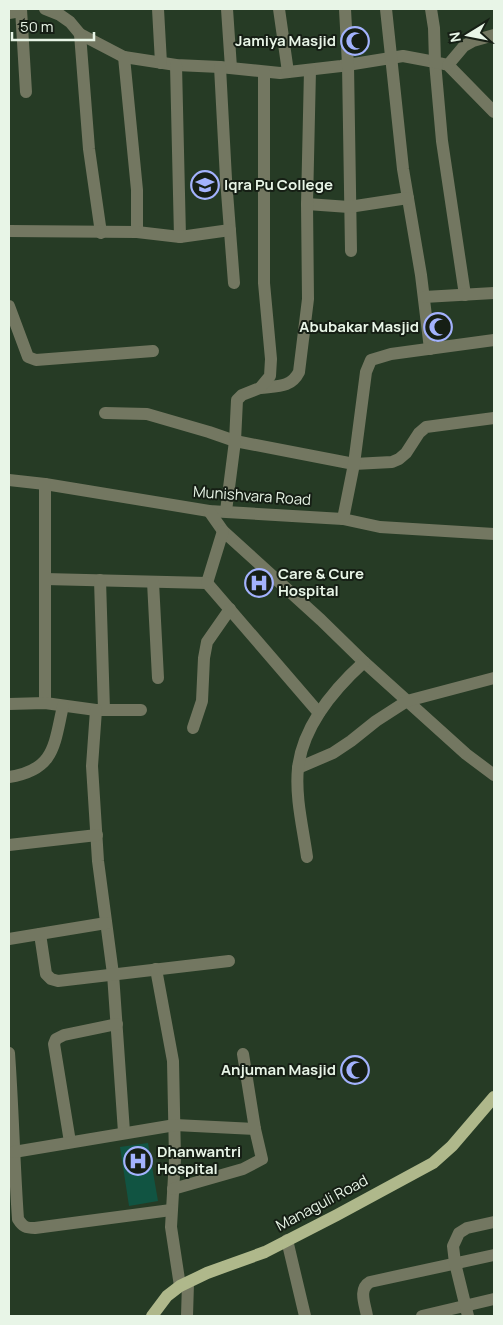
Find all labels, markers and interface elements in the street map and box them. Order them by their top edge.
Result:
scale bar [12,10,95,42]
north arrow [443,10,493,60]
text: 50 m [20,16,54,37]
mosque icon: Jamiya Masjid [340,26,370,56]
place label: Jamiya Masjid [235,30,336,51]
text: N [444,31,465,44]
school or university icon: Iqra Pu College [190,170,220,200]
place label: Iqra Pu College [224,174,333,195]
mosque icon: Abubakar Masjid [423,312,453,342]
place label: Abubakar Masjid [299,316,419,337]
street label: Munishvara Road [192,481,312,510]
place label: Care & Cure Hospital [278,563,364,601]
hospital icon: Care & Cure Hospital [244,568,274,598]
mosque icon: Anjuman Masjid [340,1055,370,1085]
place label: Anjuman Masjid [221,1059,336,1080]
place label: Dhanwantri Hospital [157,1141,241,1179]
hospital icon: Dhanwantri Hospital [123,1146,153,1176]
street label: Managuli Road [272,1169,372,1236]

